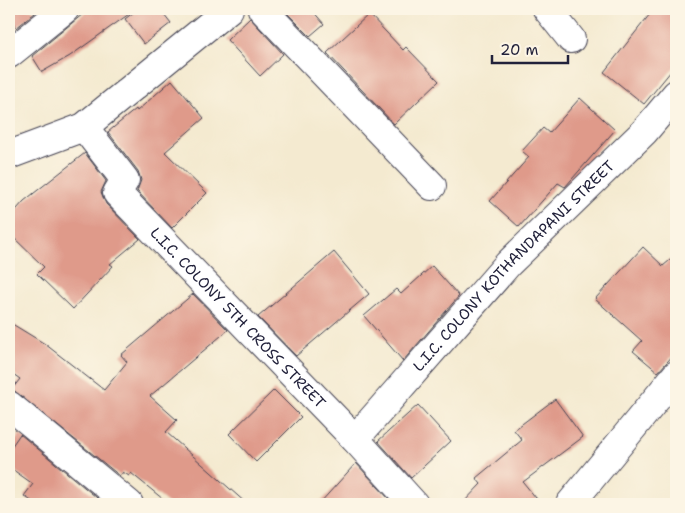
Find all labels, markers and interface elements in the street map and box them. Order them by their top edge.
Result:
scale bar [492,32,569,64]
text: 20 m [500,40,539,60]
street label: L.I.C. COLONY KOTHANDAPANI STREET [408,156,619,376]
street label: L.I.C. COLONY 5TH CROSS STREET [146,223,330,413]

